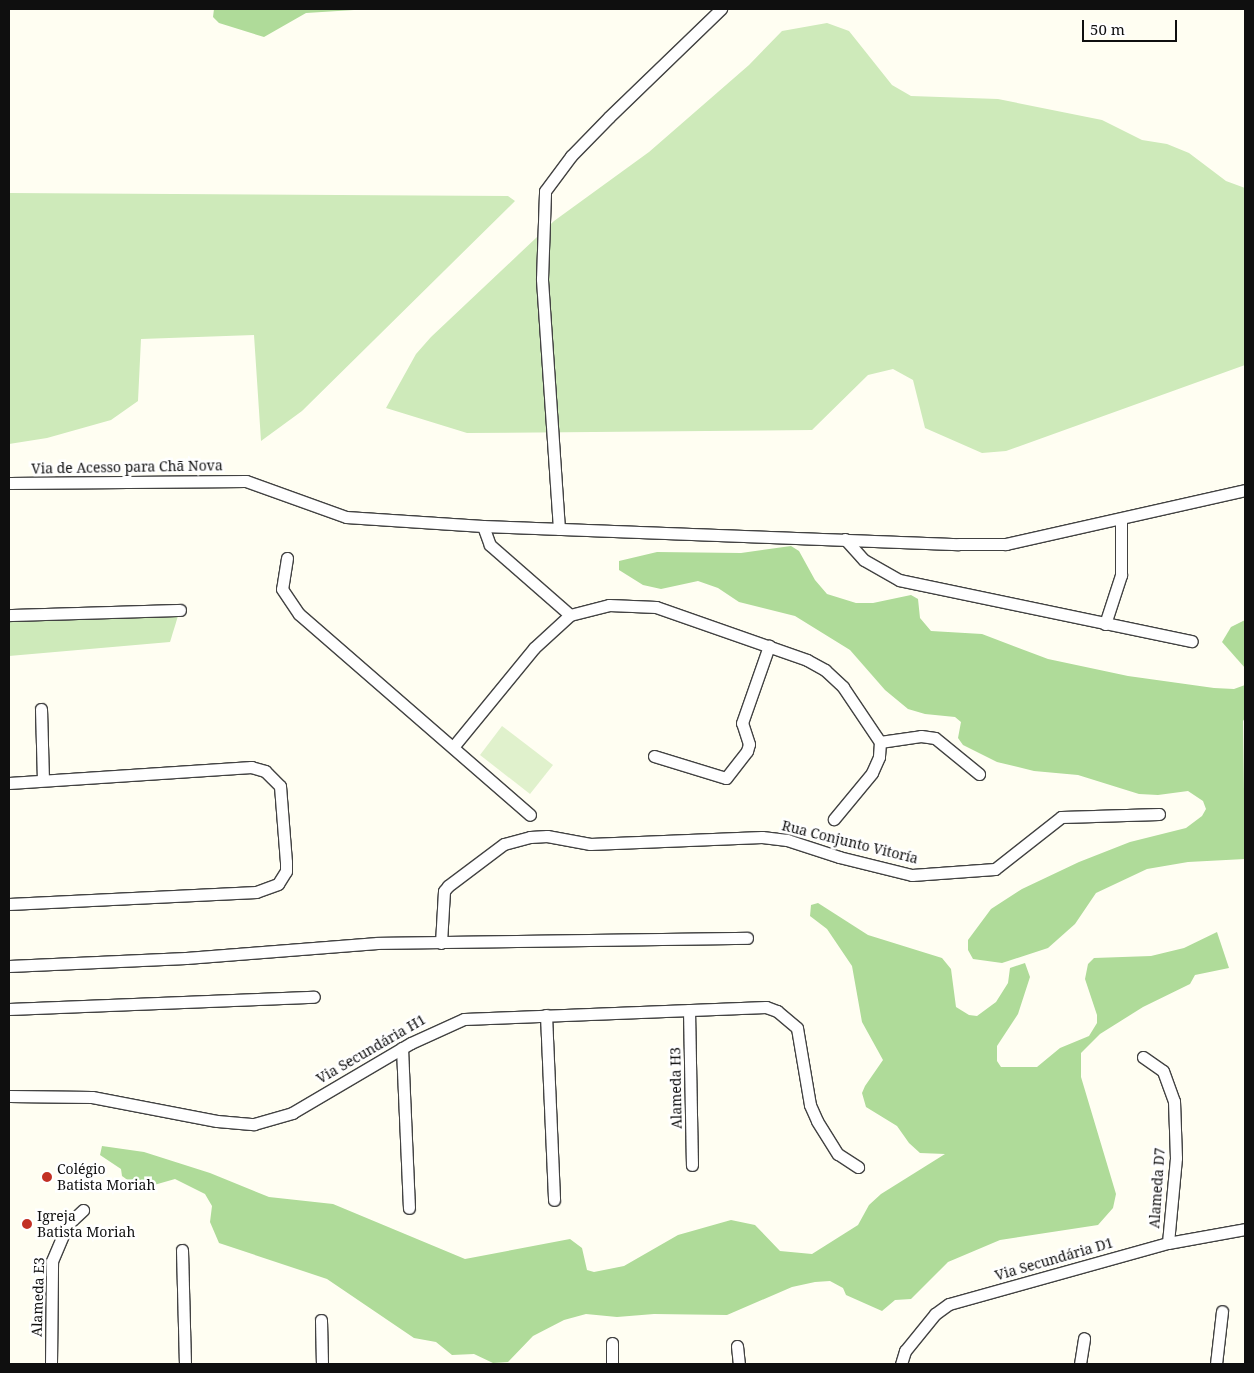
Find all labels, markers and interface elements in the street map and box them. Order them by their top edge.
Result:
scale bar [1084,10,1179,42]
text: 50 m [1090,19,1125,39]
street label: Via de Acesso para Chã Nova [31,457,223,477]
street label: Rua Conjunto Vitoría [780,817,920,867]
street label: Via Secundária H1 [313,1011,429,1087]
street label: Alameda H3 [667,1047,685,1129]
street label: Alameda D7 [1146,1147,1168,1229]
place label: Colégio Batista Moriah [57,1161,155,1194]
marker: Colégio Batista Moriah [41,1171,53,1183]
place label: Igreja Batista Moriah [37,1208,135,1240]
marker: Igreja Batista Moriah [21,1218,33,1230]
street label: Via Secundária D1 [993,1234,1115,1284]
street label: Alameda E3 [28,1257,48,1337]

